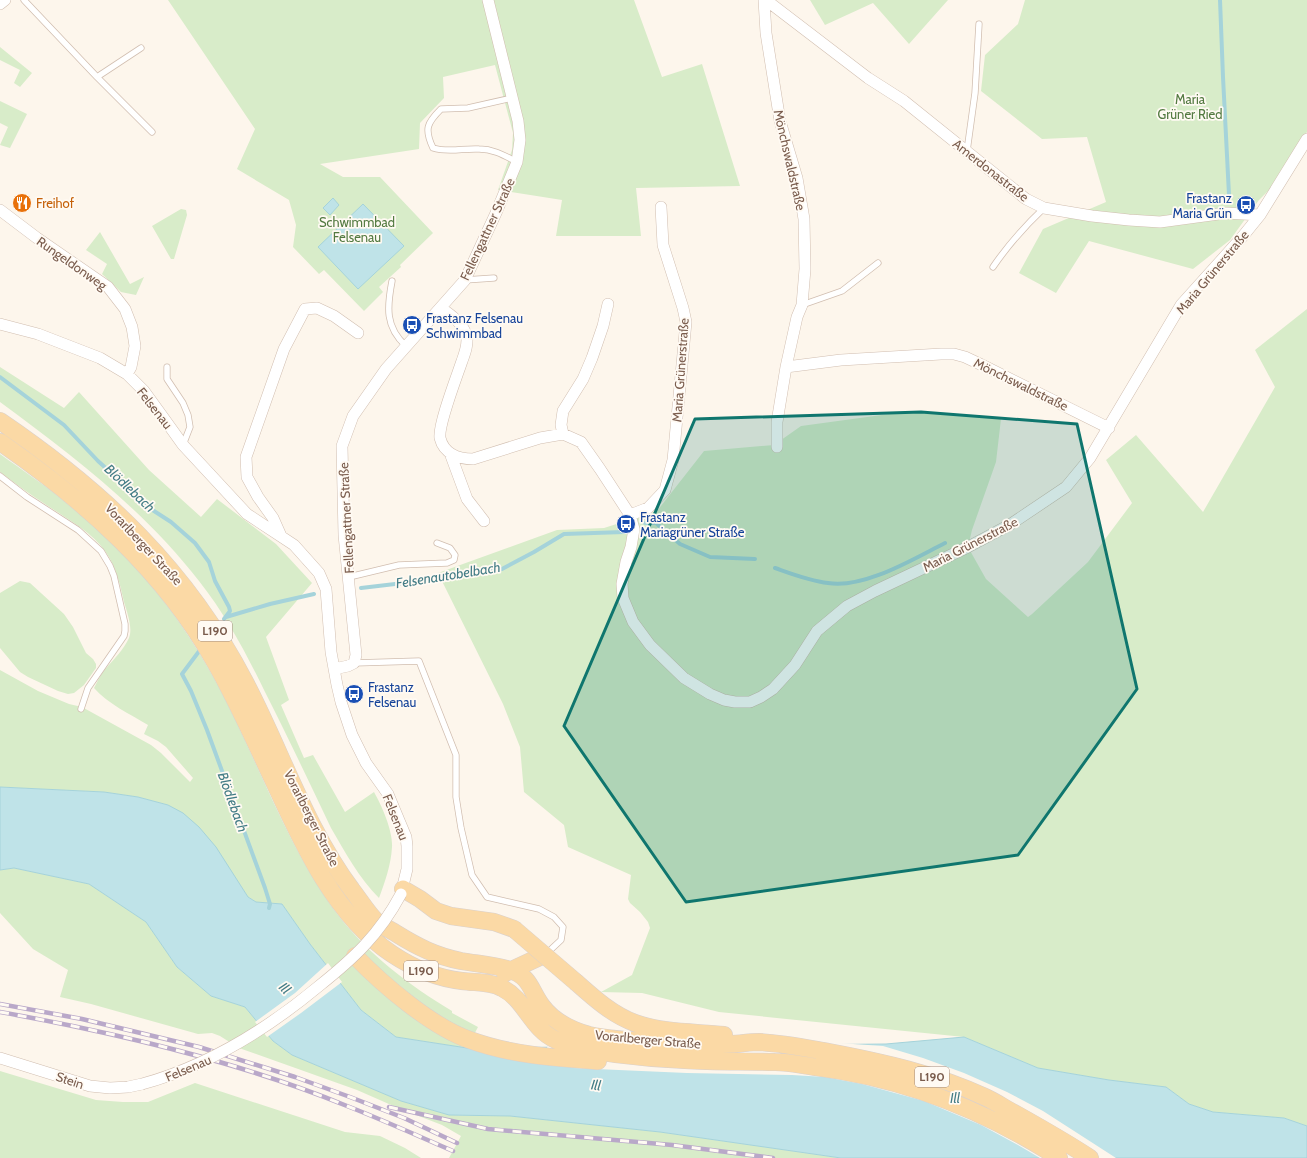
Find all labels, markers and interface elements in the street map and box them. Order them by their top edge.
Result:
park label: Maria Grüner Ried [1158,91,1222,122]
street label: Mönchswaldstraße [771,108,809,212]
street label: Amerdonastraße [950,135,1032,205]
street label: Fellengattner Straße [456,175,518,283]
place label: Frastanz Maria Grün [1172,190,1232,221]
restaurant icon: Freihof [11,192,33,214]
bus stop icon: Frastanz Maria Grün [1235,194,1257,216]
place label: Freihof [36,195,75,211]
park label: Schwimmbad Felsenau [319,214,395,245]
street label: Maria Grünerstraße [1172,227,1252,317]
street label: Rungeldonweg [34,233,111,293]
place label: Frastanz Felsenau Schwimmbad [426,310,523,341]
bus stop icon: Frastanz Felsenau Schwimmbad [401,314,423,336]
street label: Maria Grünerstraße [668,317,692,423]
street label: Mönchswaldstraße [971,354,1071,414]
street label: Felsenau [134,384,176,432]
water label: Blödlebach [101,460,159,516]
street label: Fellengattner Straße [335,462,357,574]
street label: Vorarlberger Straße [102,500,186,588]
place label: Frastanz Mariagrüner Straße [640,509,745,540]
bus stop icon: Frastanz Mariagrüner Straße [615,513,637,535]
street label: Maria Grünerstraße [920,513,1020,575]
water label: Felsenautobelbach [394,558,502,592]
road number: L190 [198,621,232,641]
place label: Frastanz Felsenau [368,679,416,710]
bus stop icon: Frastanz Felsenau [343,683,365,705]
street label: Vorarlberger Straße [281,767,343,869]
water label: Blödlebach [214,769,252,835]
street label: Felsenau [380,792,413,843]
road number: L190 [404,961,438,981]
water label: Ill [275,978,295,998]
street label: Vorarlberger Straße [595,1026,702,1052]
street label: Felsenau [163,1051,214,1085]
road number: L190 [915,1067,949,1087]
street label: Stein [54,1068,86,1092]
water label: Ill [590,1075,603,1095]
water label: Ill [950,1089,961,1107]

